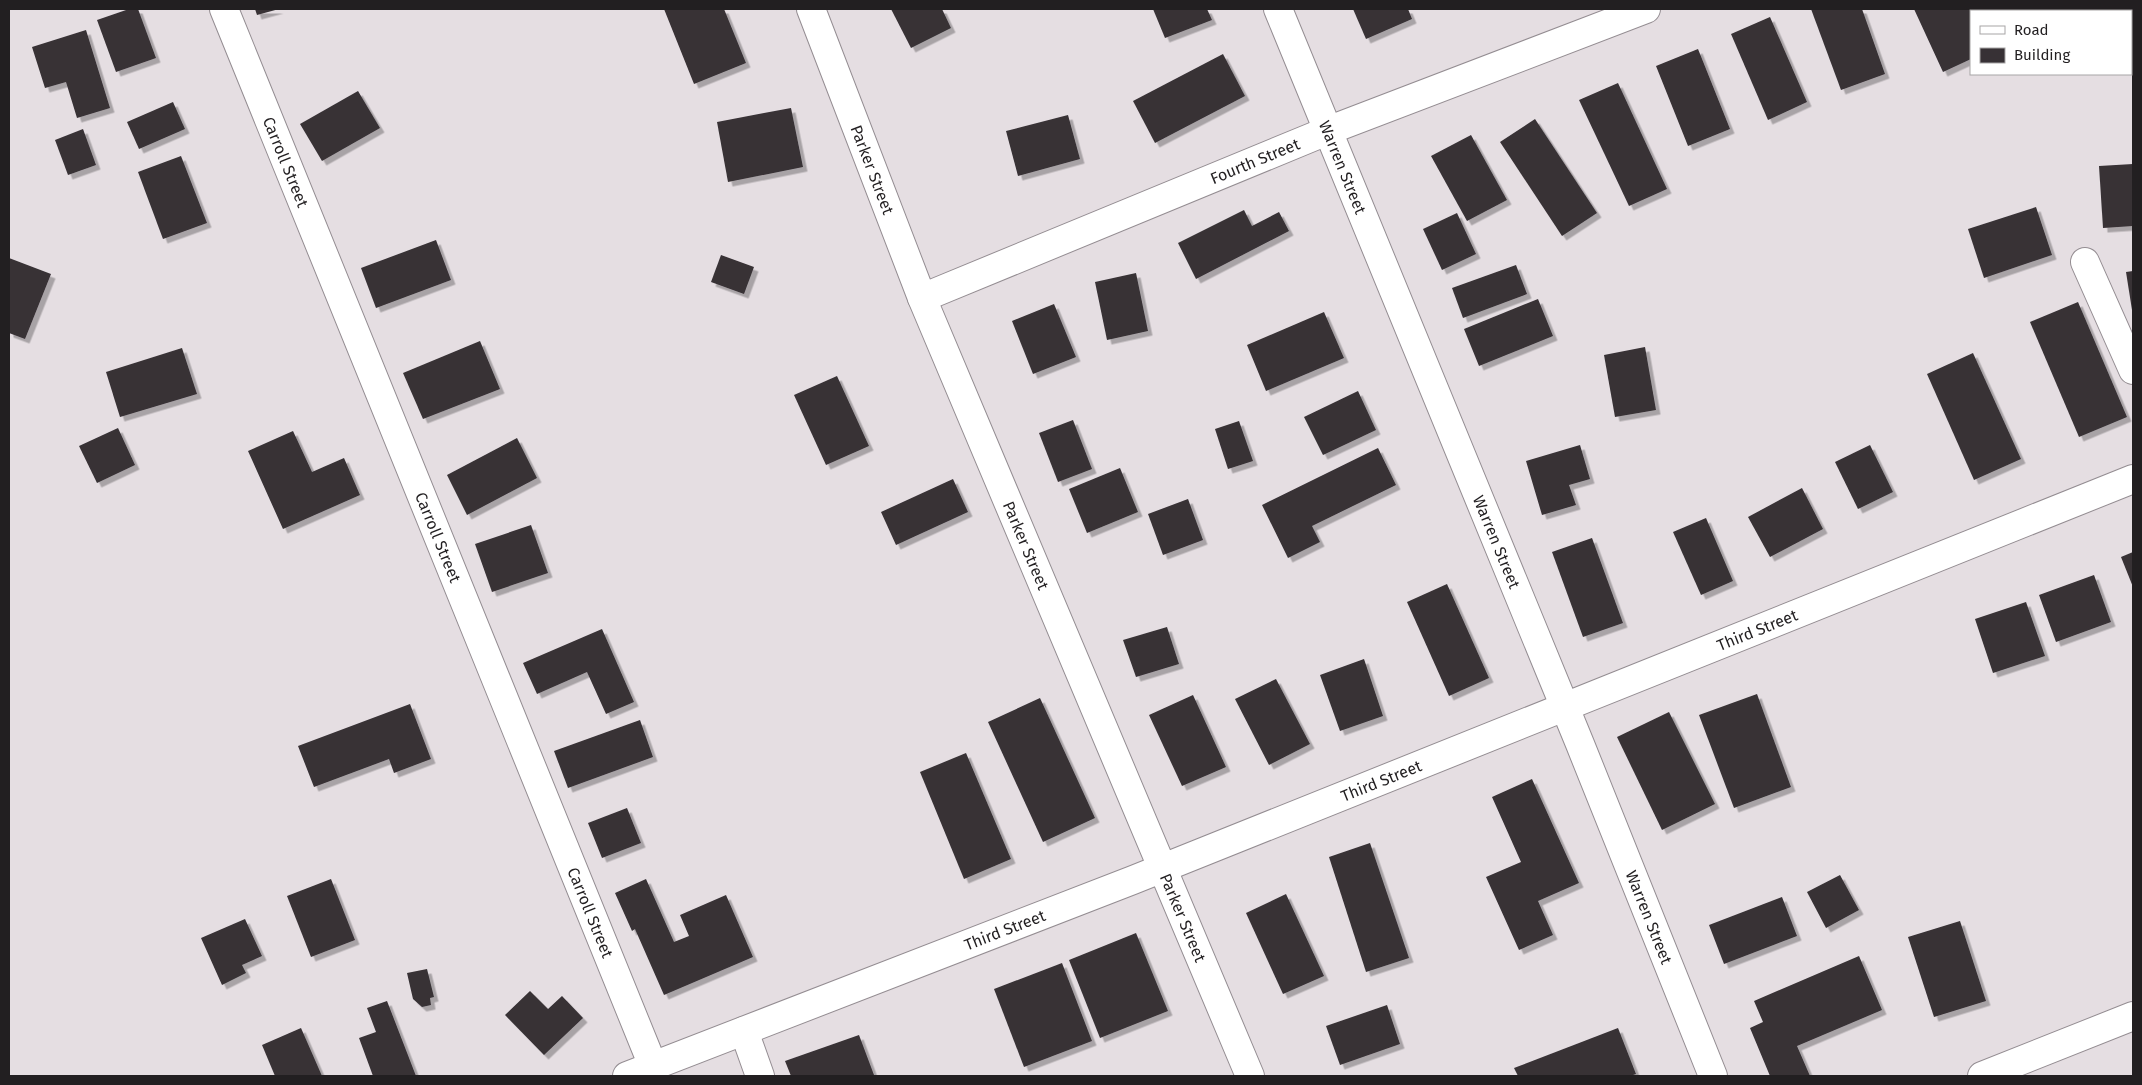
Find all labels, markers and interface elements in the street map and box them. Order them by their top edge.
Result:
legend [1970,10,2132,75]
text: Road [2014,21,2049,39]
text: Building [2014,46,2070,64]
street label: Carroll Street [259,114,313,210]
street label: Warren Street [1315,118,1370,217]
street label: Parker Street [846,122,898,217]
street label: Fourth Street [1207,134,1303,188]
street label: Carroll Street [411,489,465,586]
street label: Warren Street [1469,492,1524,592]
street label: Parker Street [999,499,1053,593]
street label: Third Street [1714,605,1801,655]
street label: Third Street [1338,756,1425,806]
street label: Carroll Street [563,865,617,961]
street label: Warren Street [1622,868,1676,967]
street label: Parker Street [1156,871,1210,965]
street label: Third Street [962,906,1048,954]

